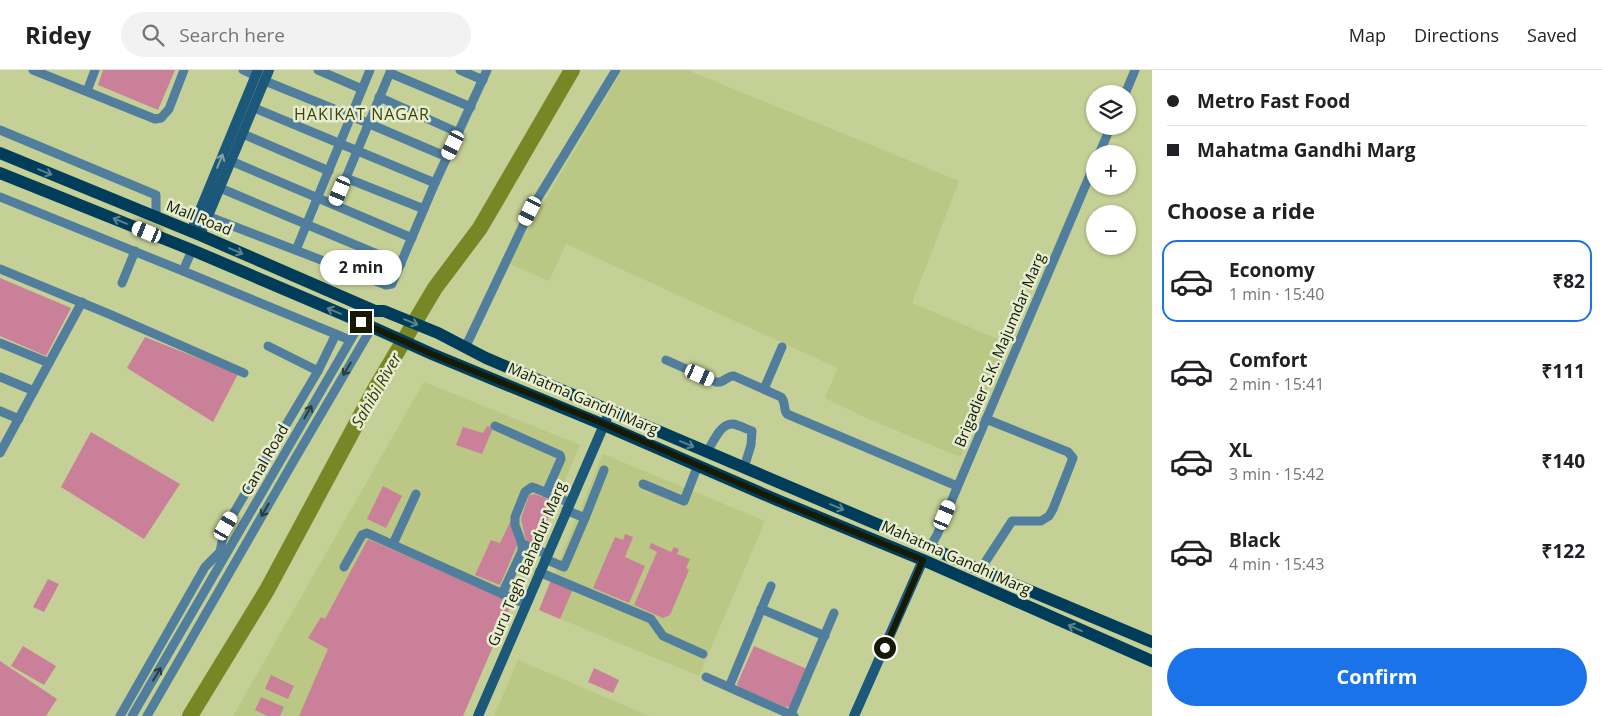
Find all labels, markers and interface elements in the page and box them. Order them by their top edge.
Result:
search box [121,12,471,57]
text: Ridey [25,18,91,51]
icon: search [139,21,167,49]
text: Search here [179,22,285,48]
text: Map [1349,23,1386,47]
text: Directions [1414,23,1499,47]
text: Saved [1527,23,1577,47]
map controls [1086,85,1136,255]
button: layers [1086,85,1136,135]
text: Metro Fast Food [1197,88,1350,114]
district label: HAKIKAT NAGAR [294,103,430,125]
car [439,128,466,162]
text: Mahatma Gandhi Marg [1197,137,1415,163]
button: + [1086,145,1136,195]
one-way arrow [216,154,226,169]
one-way arrow [37,168,52,177]
car [327,174,352,208]
car [516,194,543,228]
street label: Mall Road [164,195,235,239]
text: Choose a ride [1167,195,1315,225]
button: − [1086,205,1136,255]
one-way arrow [113,216,128,225]
car [130,219,163,245]
one-way arrow [228,246,243,256]
street label: Brigadier S.K. Majumdar Marg [949,249,1049,450]
callout: 2 min [320,250,402,284]
text: 2 min [339,256,383,278]
text: Economy [1229,257,1315,283]
icon: car [1169,259,1214,304]
text: ₹82 [1552,268,1585,294]
text: 1 min · 15:40 [1229,283,1324,305]
one-way arrow [327,305,342,315]
route end [350,311,372,333]
one-way arrow [403,318,418,327]
text: Comfort [1229,347,1308,373]
water label: Sahibi River [346,348,407,431]
icon: car [1169,349,1214,394]
street label: Mahatma Gandhi Marg [505,357,662,439]
text: ₹111 [1542,358,1585,384]
one-way arrow [342,362,352,376]
car [683,362,716,388]
text: 2 min · 15:41 [1229,373,1324,395]
one-way arrow [304,406,314,420]
street label: Canal Road [236,420,292,499]
text: XL [1229,437,1252,463]
one-way arrow [679,439,694,449]
icon: car [1169,439,1214,484]
text: ₹140 [1542,448,1585,474]
text: 3 min · 15:42 [1229,463,1324,485]
street label: Guru Tegh Bahadur Marg [482,478,570,649]
car [932,498,957,532]
one-way arrow [260,502,270,516]
one-way arrow [829,502,844,512]
car [212,509,239,543]
street label: Mahatma Gandhi Marg [879,515,1034,599]
text: Black [1229,527,1281,553]
icon: car [1169,529,1214,574]
text: ₹122 [1542,538,1585,564]
text: 4 min · 15:43 [1229,553,1324,575]
one-way arrow [1068,622,1083,632]
route start [874,637,896,659]
button: Confirm [1167,648,1587,706]
one-way arrow [152,668,162,682]

